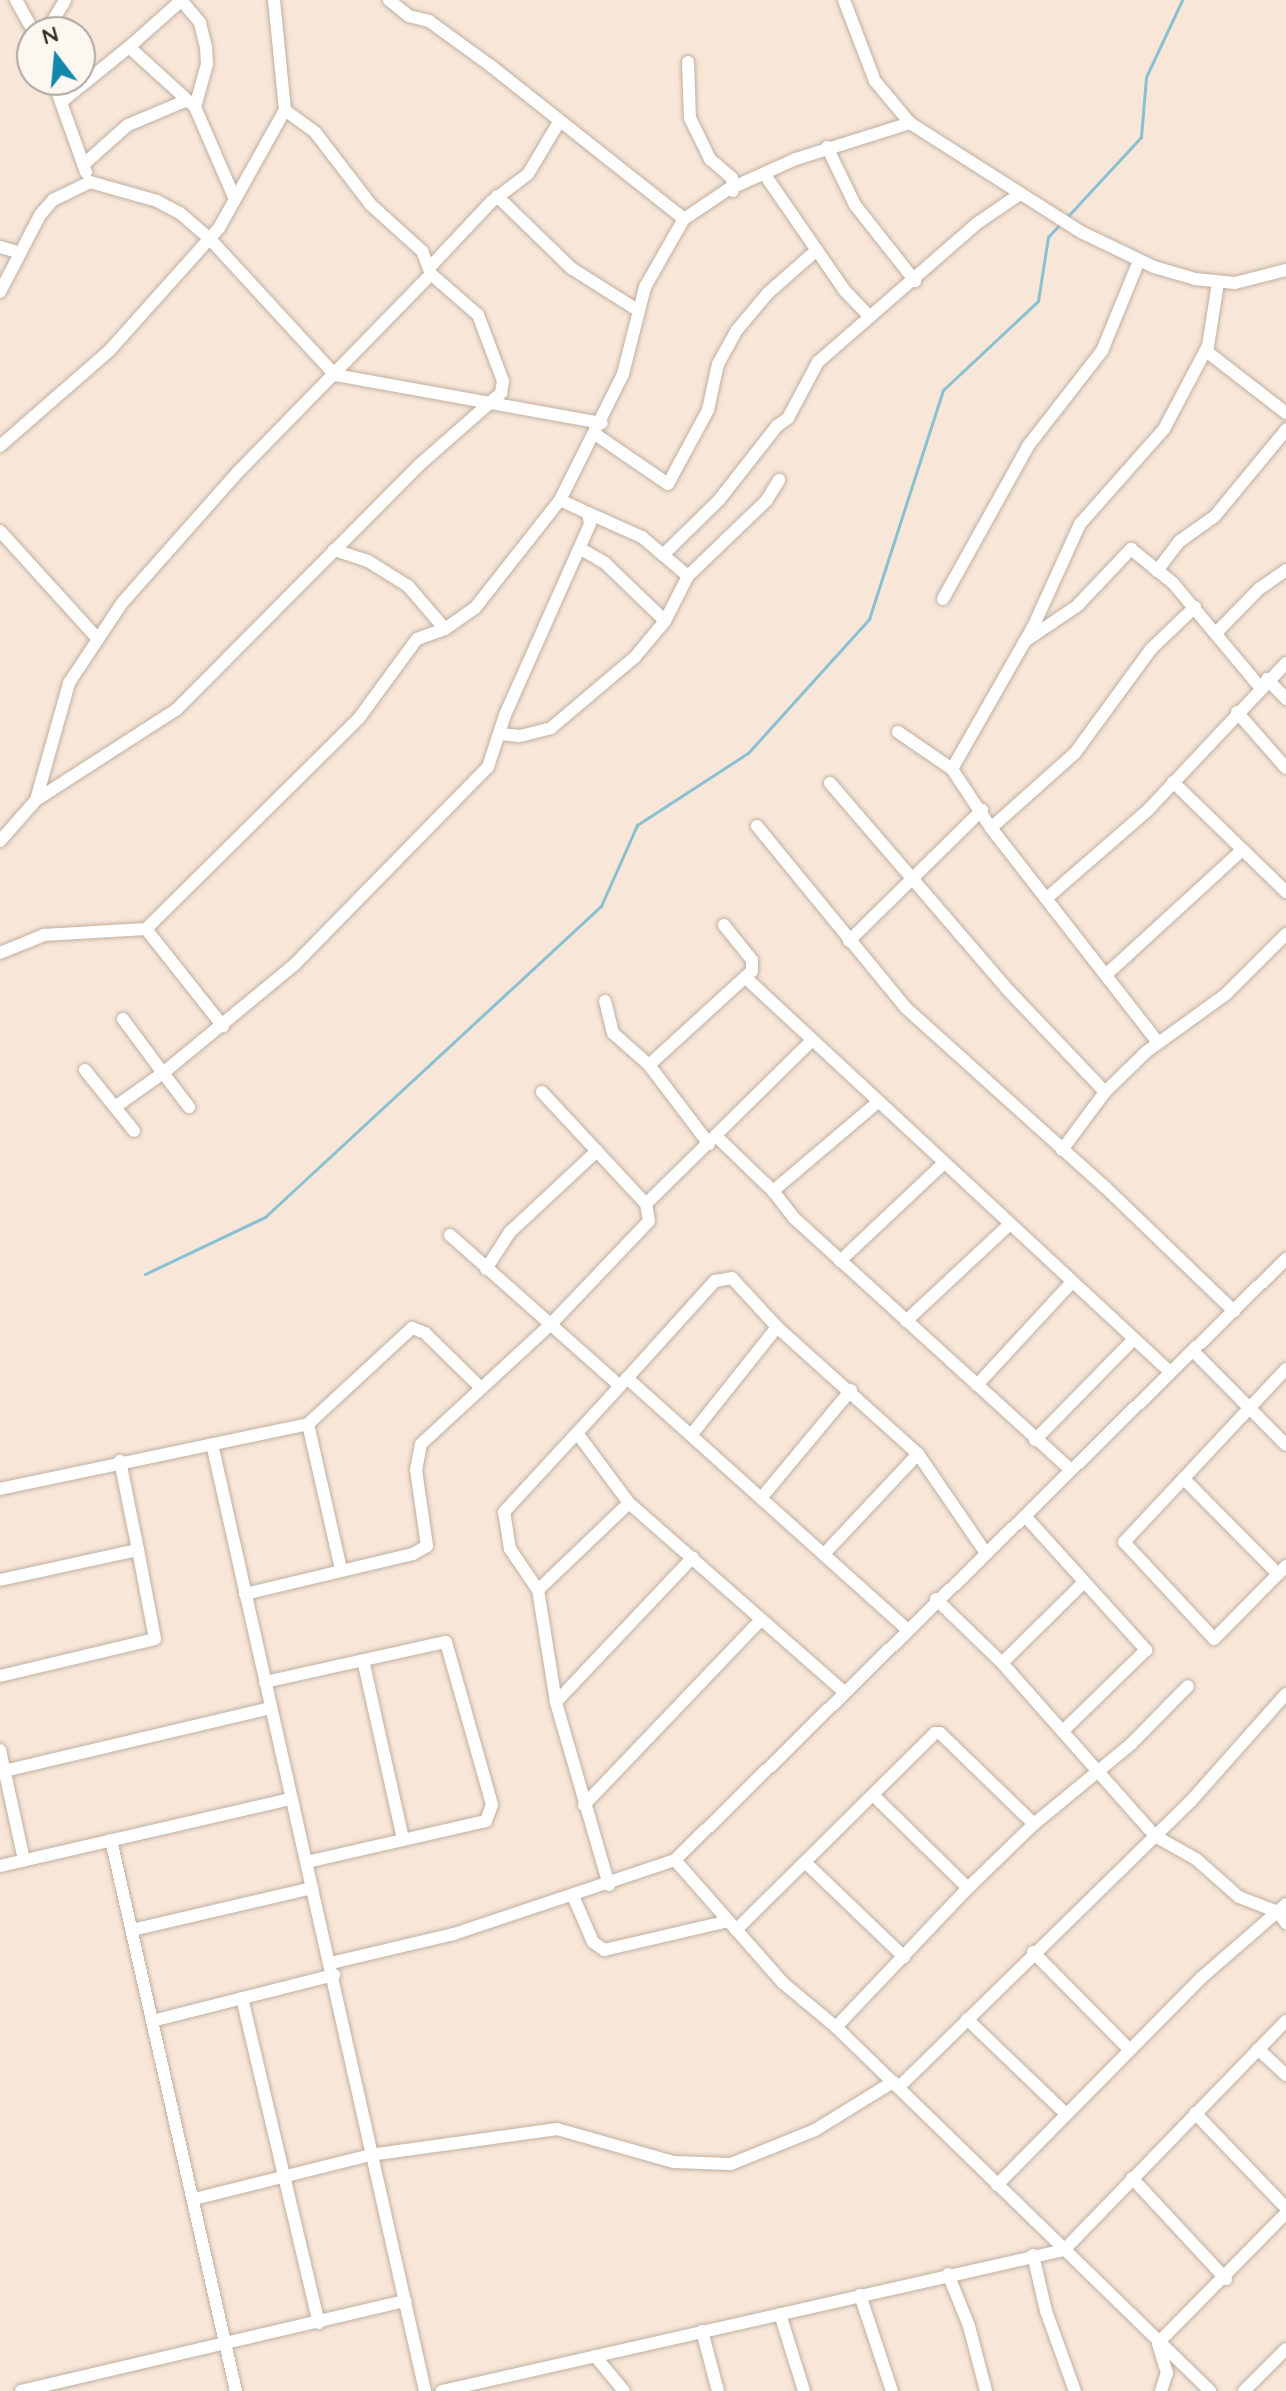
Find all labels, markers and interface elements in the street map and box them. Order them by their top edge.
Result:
north arrow [16,16,96,96]
text: N [38,19,62,51]

